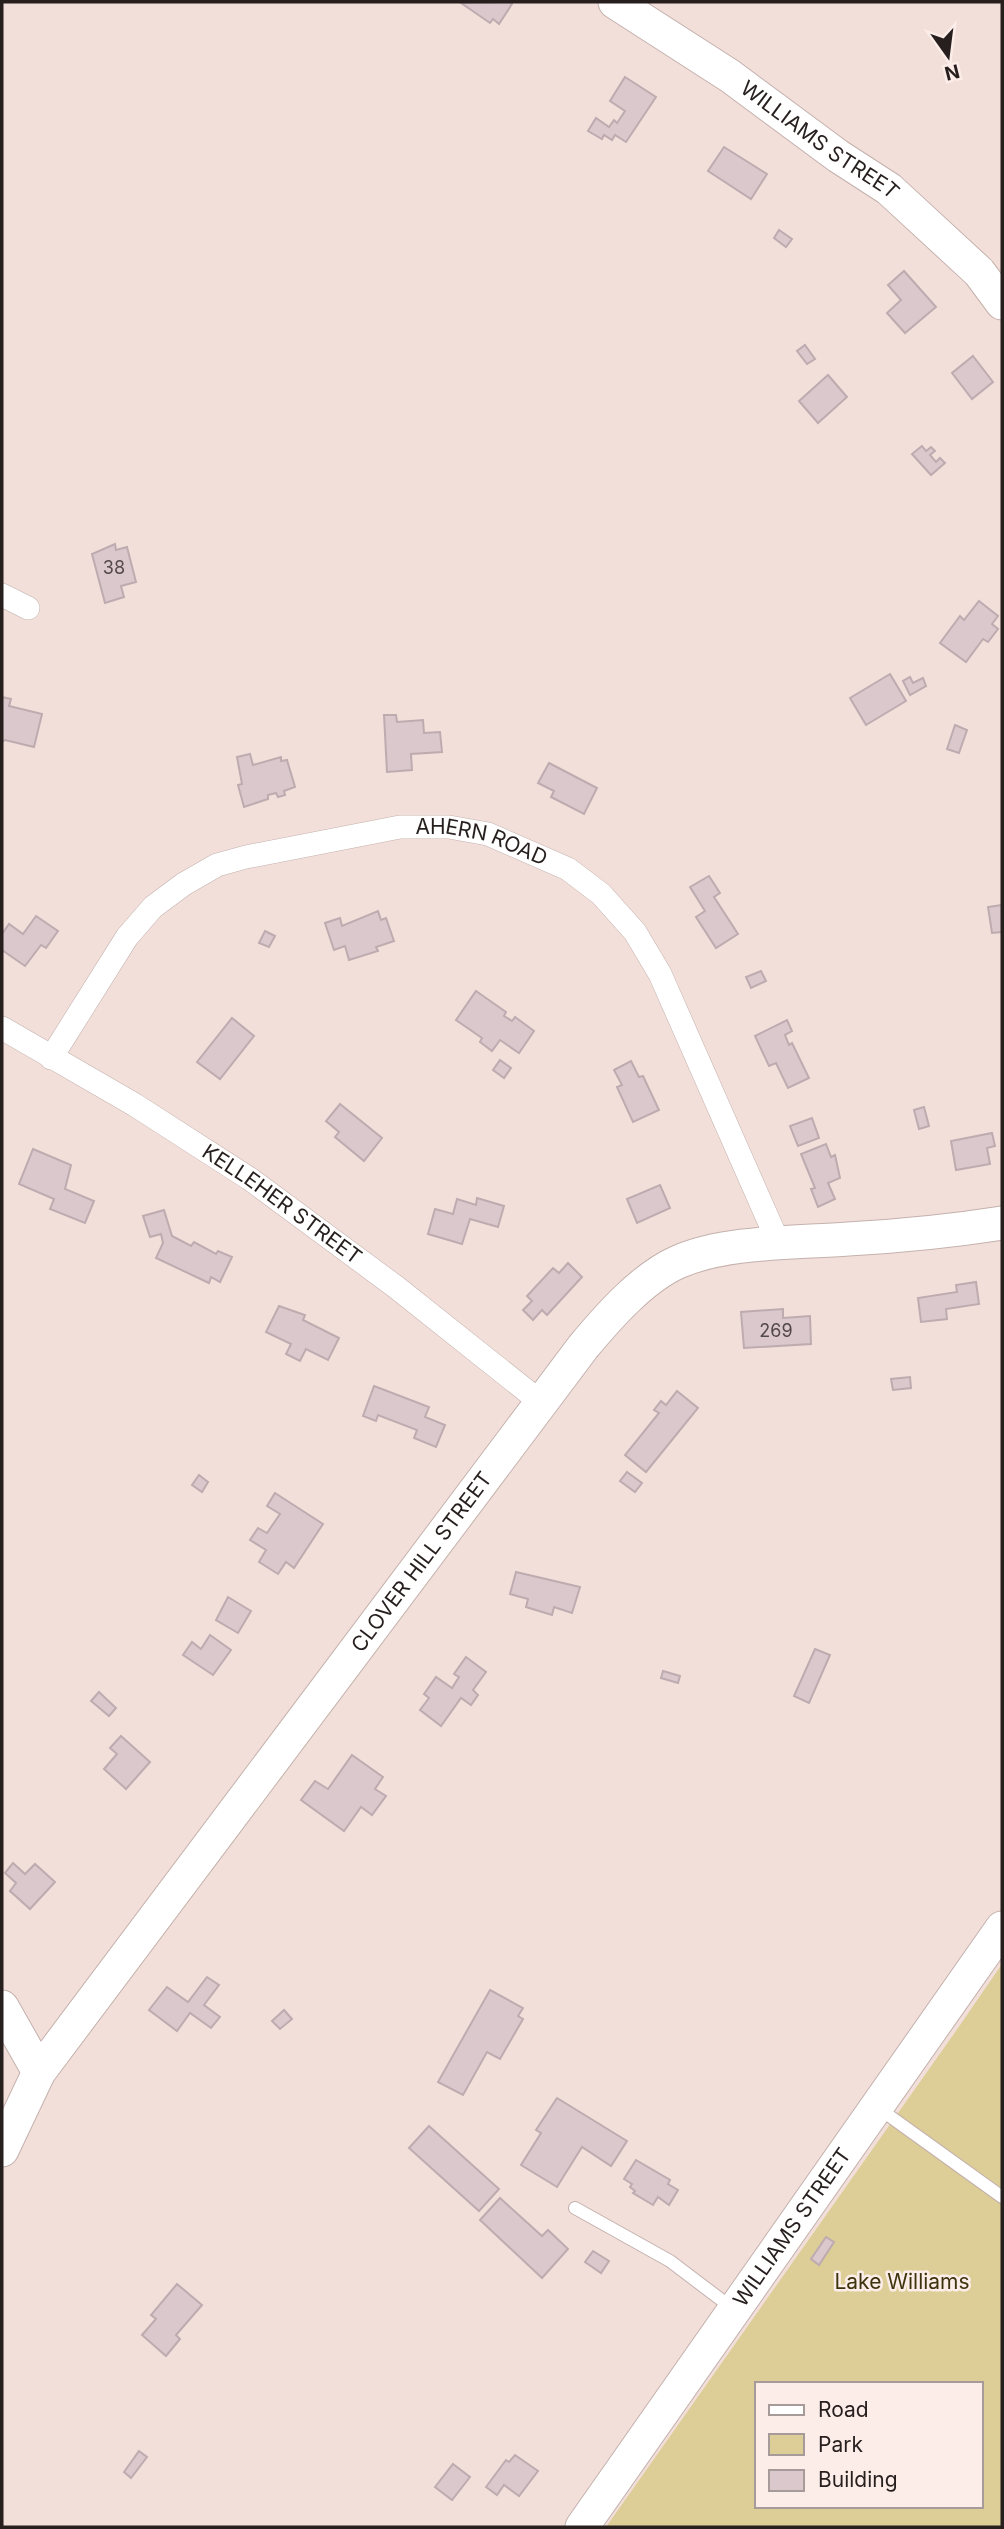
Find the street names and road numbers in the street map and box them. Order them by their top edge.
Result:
street label: WILLIAMS STREET [736,75,904,204]
street label: AHERN ROAD [416,814,551,870]
street label: KELLEHER STREET [198,1139,367,1269]
street label: CLOVER HILL STREET [346,1467,497,1657]
street label: WILLIAMS STREET [728,2143,856,2311]

